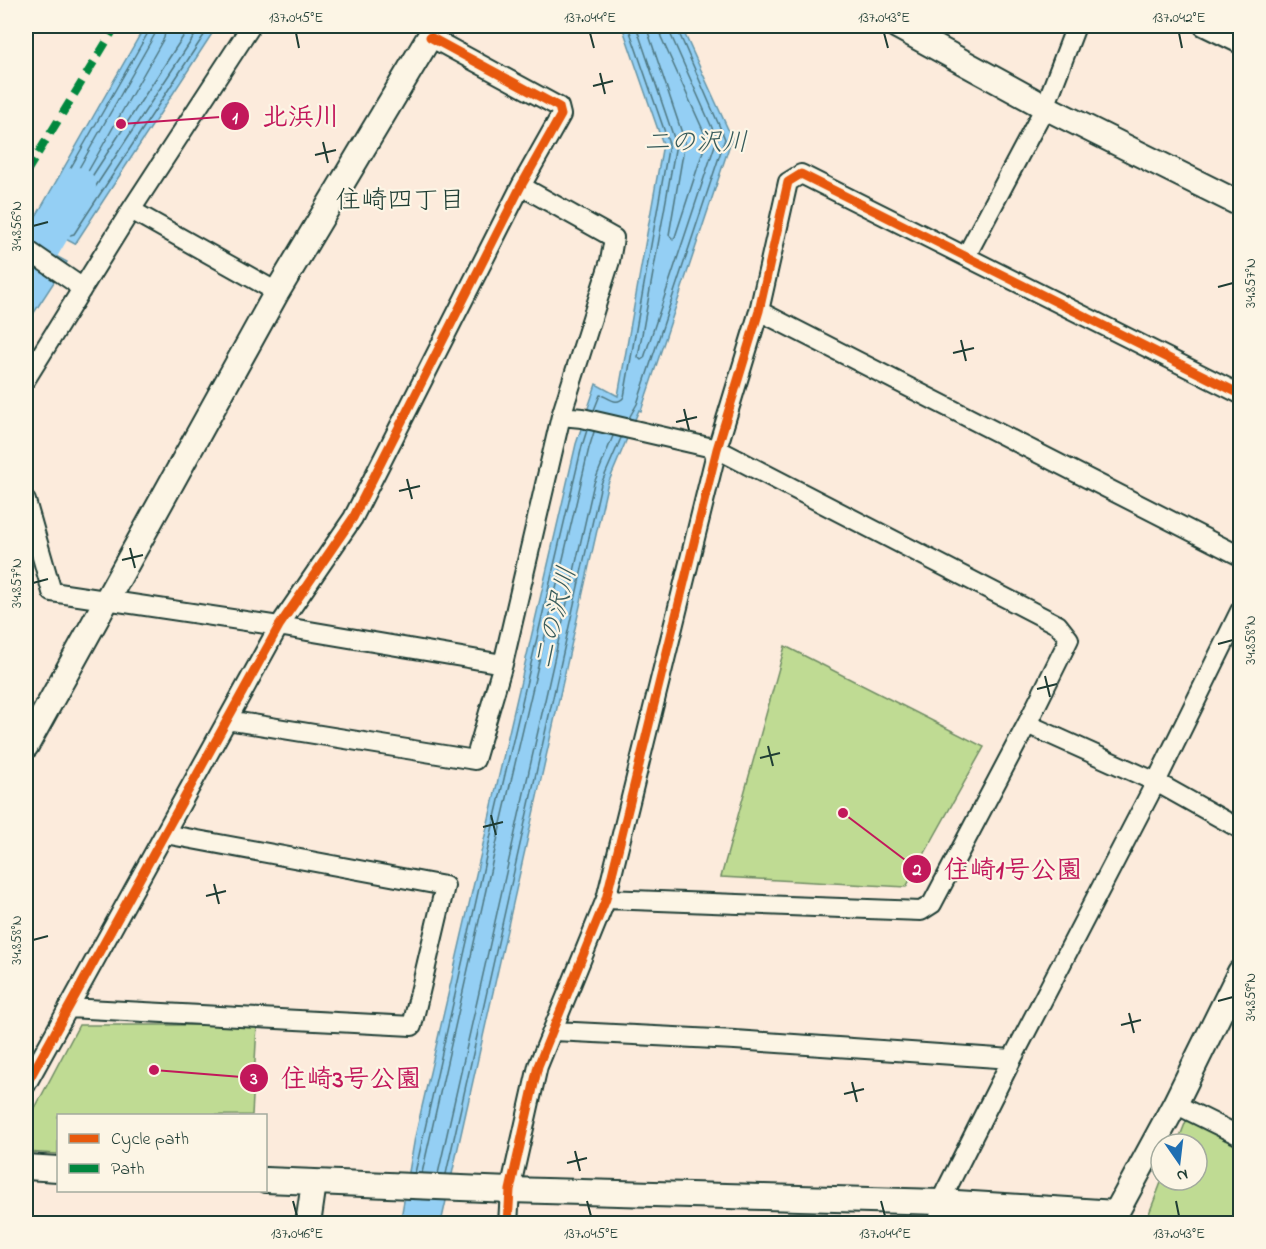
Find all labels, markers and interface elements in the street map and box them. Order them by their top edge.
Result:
text: 137.045°E [269,7,323,29]
text: 137.044°E [564,7,616,29]
text: 137.043°E [858,7,910,29]
text: 137.042°E [1152,7,1206,29]
callout: 北浜川 [220,94,352,138]
text: 北浜川 [262,100,340,138]
text: 1 [232,106,238,132]
water label: 二の沢川 [644,125,748,163]
district label: 住崎四丁目 [335,183,465,221]
text: 34.856°N [6,201,28,251]
text: 34.857°N [1240,258,1262,308]
text: 34.857°N [6,558,28,608]
water label: 二の沢川 [526,563,588,673]
text: 34.858°N [1240,615,1262,665]
callout: 住崎1号公園 [902,847,1094,891]
text: 住崎1号公園 [944,853,1082,891]
text: 2 [912,858,922,884]
text: 34.858°N [6,915,28,965]
text: 34.859°N [1240,973,1262,1021]
callout: 住崎3号公園 [239,1056,434,1100]
text: 住崎3号公園 [281,1062,421,1100]
text: 3 [249,1067,258,1093]
legend [57,1114,267,1192]
text: Cycle path [111,1127,189,1153]
north arrow [1149,1132,1209,1192]
text: Path [111,1157,145,1183]
text: N [1174,1162,1190,1188]
text: 137.046°E [271,1223,323,1245]
text: 137.045°E [564,1223,618,1245]
text: 137.044°E [859,1223,911,1245]
text: 137.043°E [1153,1223,1205,1245]

